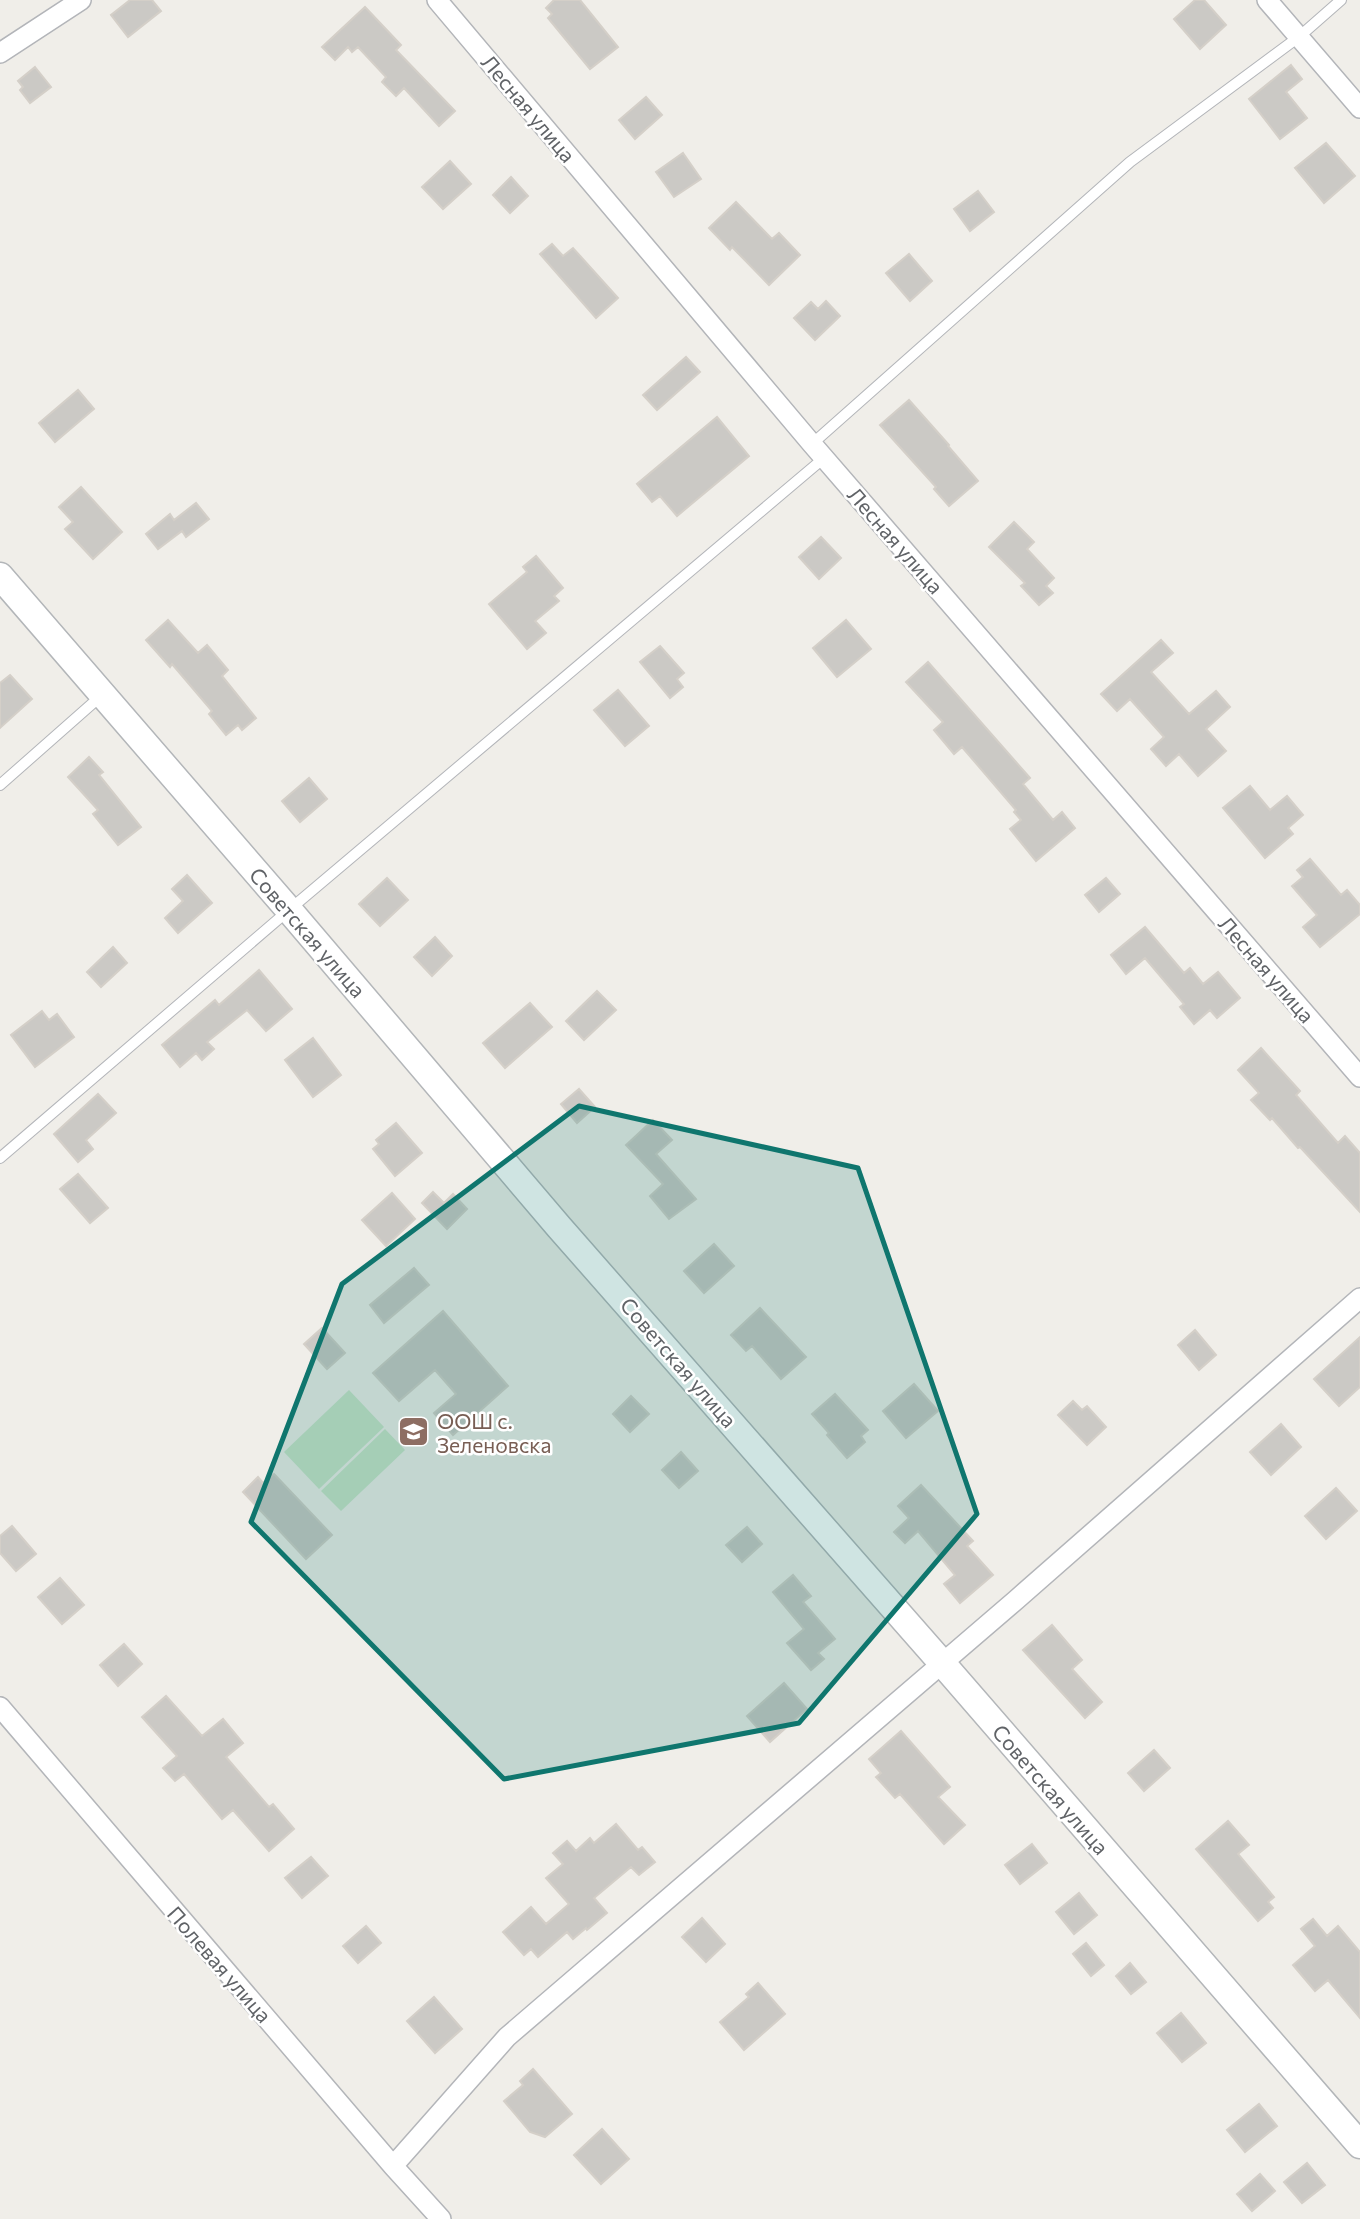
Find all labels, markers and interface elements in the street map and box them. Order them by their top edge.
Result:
street label: Лесная улица [477,49,581,167]
street label: Лесная улица [843,482,949,598]
street label: Советская улица [245,862,371,1002]
street label: Лесная улица [1214,911,1320,1027]
street label: Советская улица [616,1292,742,1432]
place label: ООШ с. Зеленовска [437,1408,551,1457]
school or university icon: ООШ с. Зеленовска [397,1415,431,1449]
street label: Советская улица [988,1719,1114,1859]
street label: Полевая улица [163,1901,277,2027]

